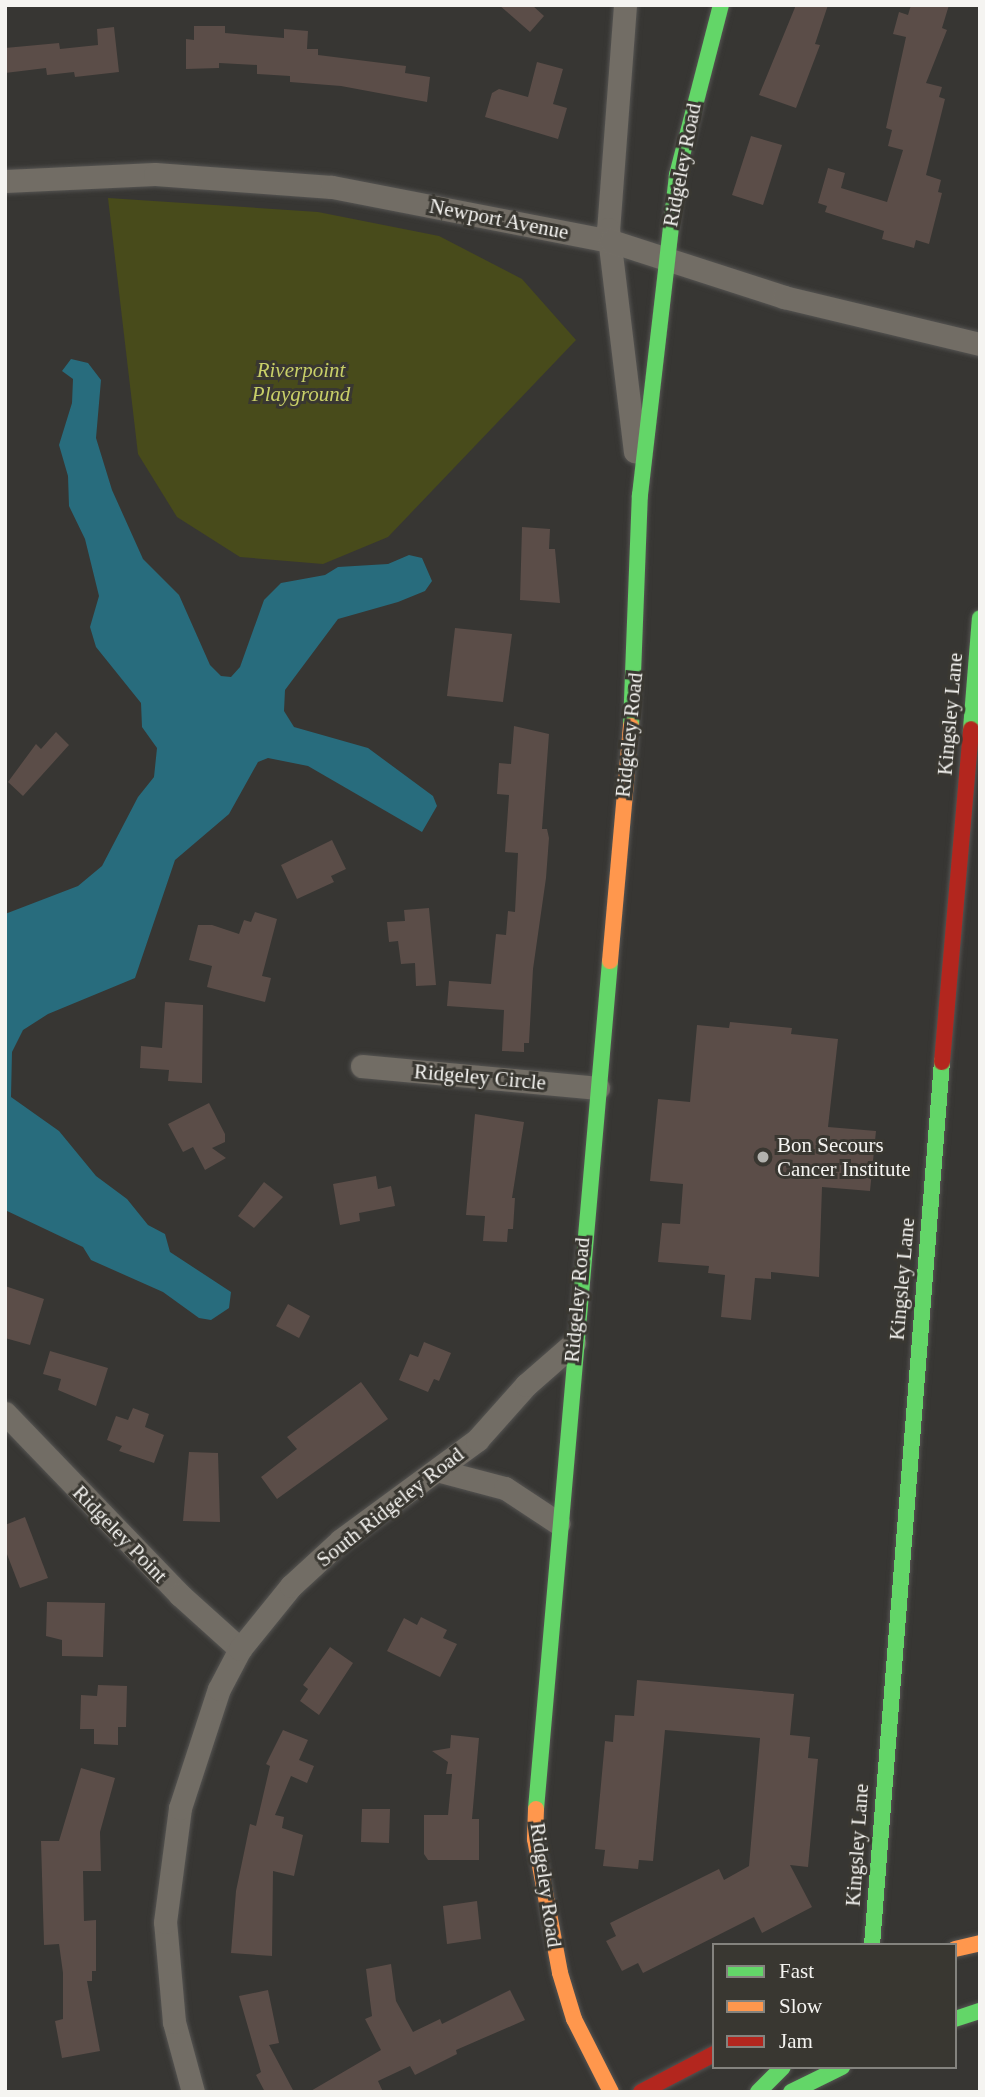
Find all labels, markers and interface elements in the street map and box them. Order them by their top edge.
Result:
street label: Ridgeley Road [658,101,706,229]
street label: Newport Avenue [427,193,571,245]
park label: Riverpoint Playground [252,357,350,407]
street label: Kingsley Lane [932,652,968,776]
street label: Ridgeley Road [610,671,648,799]
street label: Ridgeley Circle [413,1059,547,1095]
place label: Bon Secours Cancer Institute [777,1132,911,1182]
marker: Bon Secours Cancer Institute [755,1149,771,1165]
street label: Kingsley Lane [884,1217,920,1341]
street label: Ridgeley Road [559,1236,595,1364]
street label: South Ridgeley Road [311,1442,469,1572]
street label: Ridgeley Point [67,1480,173,1588]
street label: Kingsley Lane [840,1783,874,1907]
street label: Ridgeley Road [525,1821,567,1949]
legend [712,1943,957,2069]
text: Fast [779,1959,814,1983]
text: Slow [779,1994,822,2018]
text: Jam [779,2029,813,2053]

